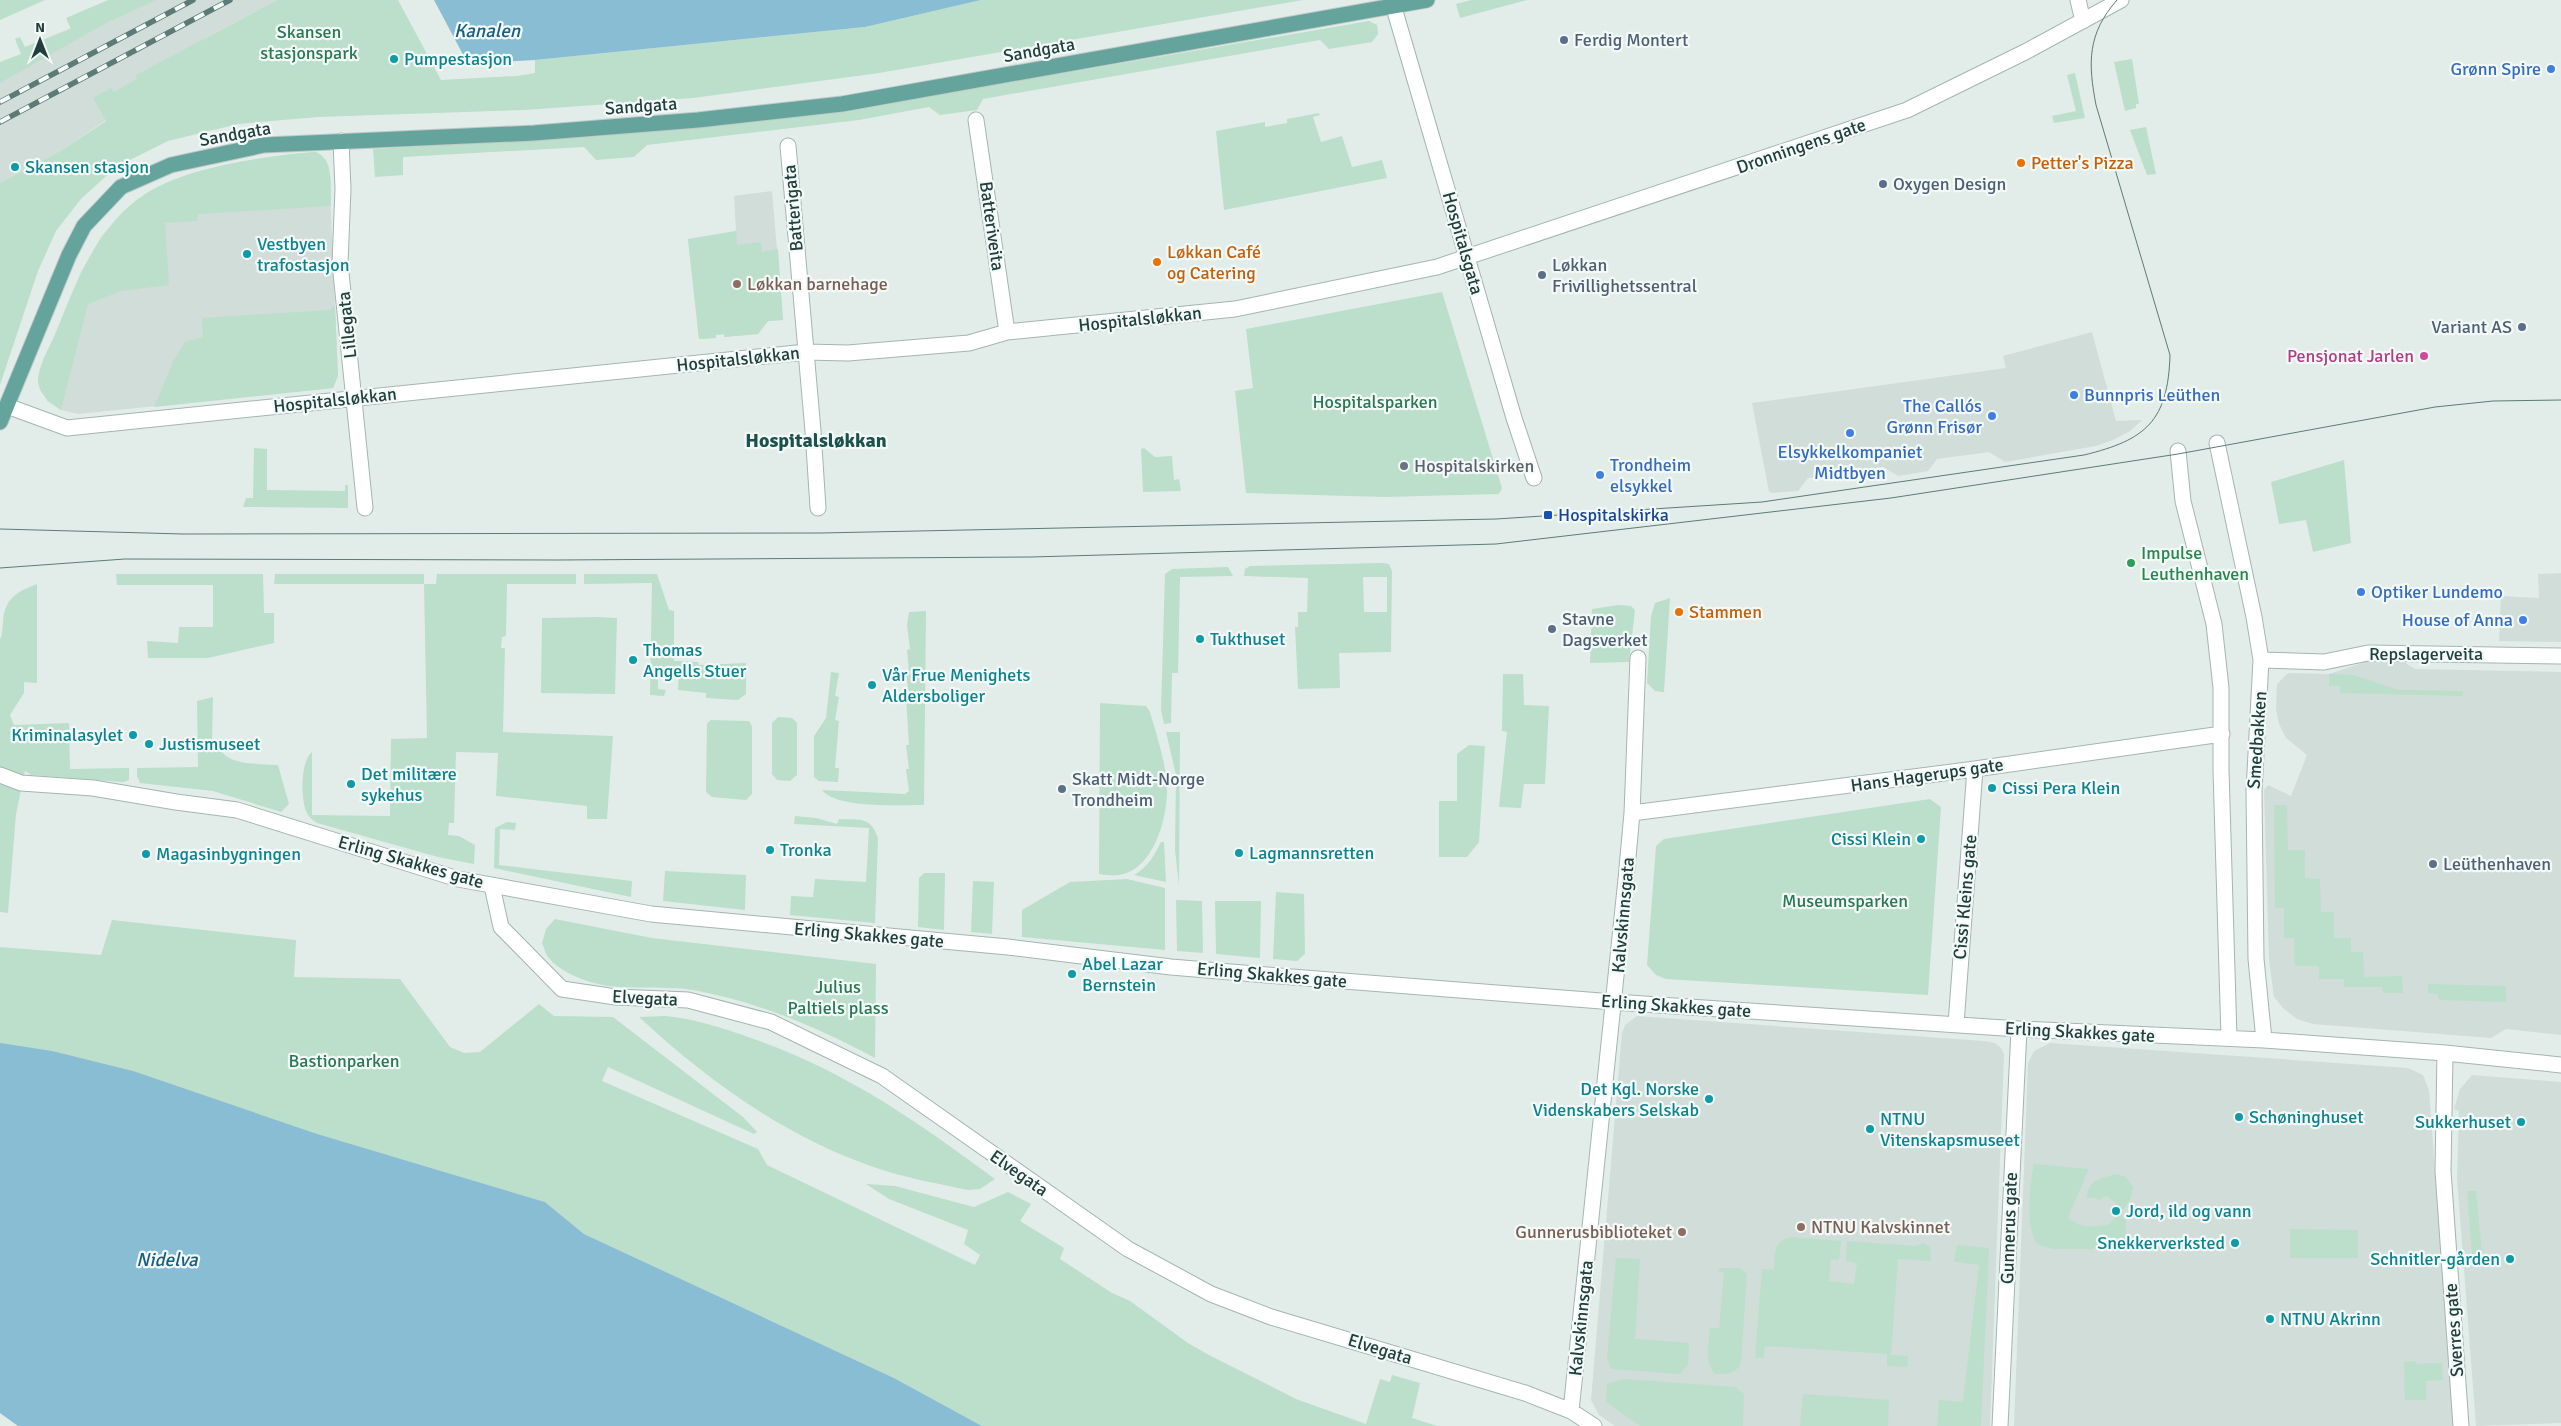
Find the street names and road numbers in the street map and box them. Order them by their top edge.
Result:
street label: Sandgata [1001,33,1077,67]
street label: Sandgata [604,93,678,119]
street label: Dronningens gate [1733,114,1869,178]
street label: Sandgata [197,117,273,151]
street label: Batterigata [778,164,808,252]
street label: Batteriveita [975,180,1009,272]
street label: Hospitalsgata [1438,189,1488,297]
street label: Lillegata [333,291,361,359]
street label: Hospitalsløkkan [1077,302,1203,336]
street label: Hospitalsløkkan [675,342,801,376]
street label: Hospitalsløkkan [272,383,398,417]
street label: Repslagerveita [2369,643,2483,665]
street label: Smedbakken [2243,690,2271,790]
street label: Hans Hagerups gate [1849,753,2005,797]
street label: Erling Skakkes gate [336,831,486,893]
street label: Cissi Kleins gate [1949,834,1981,960]
street label: Kalvskinnsgata [1607,856,1639,974]
street label: Erling Skakkes gate [793,917,945,953]
street label: Erling Skakkes gate [1196,957,1348,993]
street label: Elvegata [611,985,679,1011]
street label: Erling Skakkes gate [1600,990,1752,1022]
street label: Erling Skakkes gate [2004,1017,2156,1047]
street label: Elvegata [986,1145,1052,1201]
street label: Gunnerus gate [1996,1172,2022,1284]
street label: Kalvskinnsgata [1564,1259,1598,1377]
street label: Sverres gate [2440,1282,2468,1378]
street label: Elvegata [1345,1329,1415,1369]

